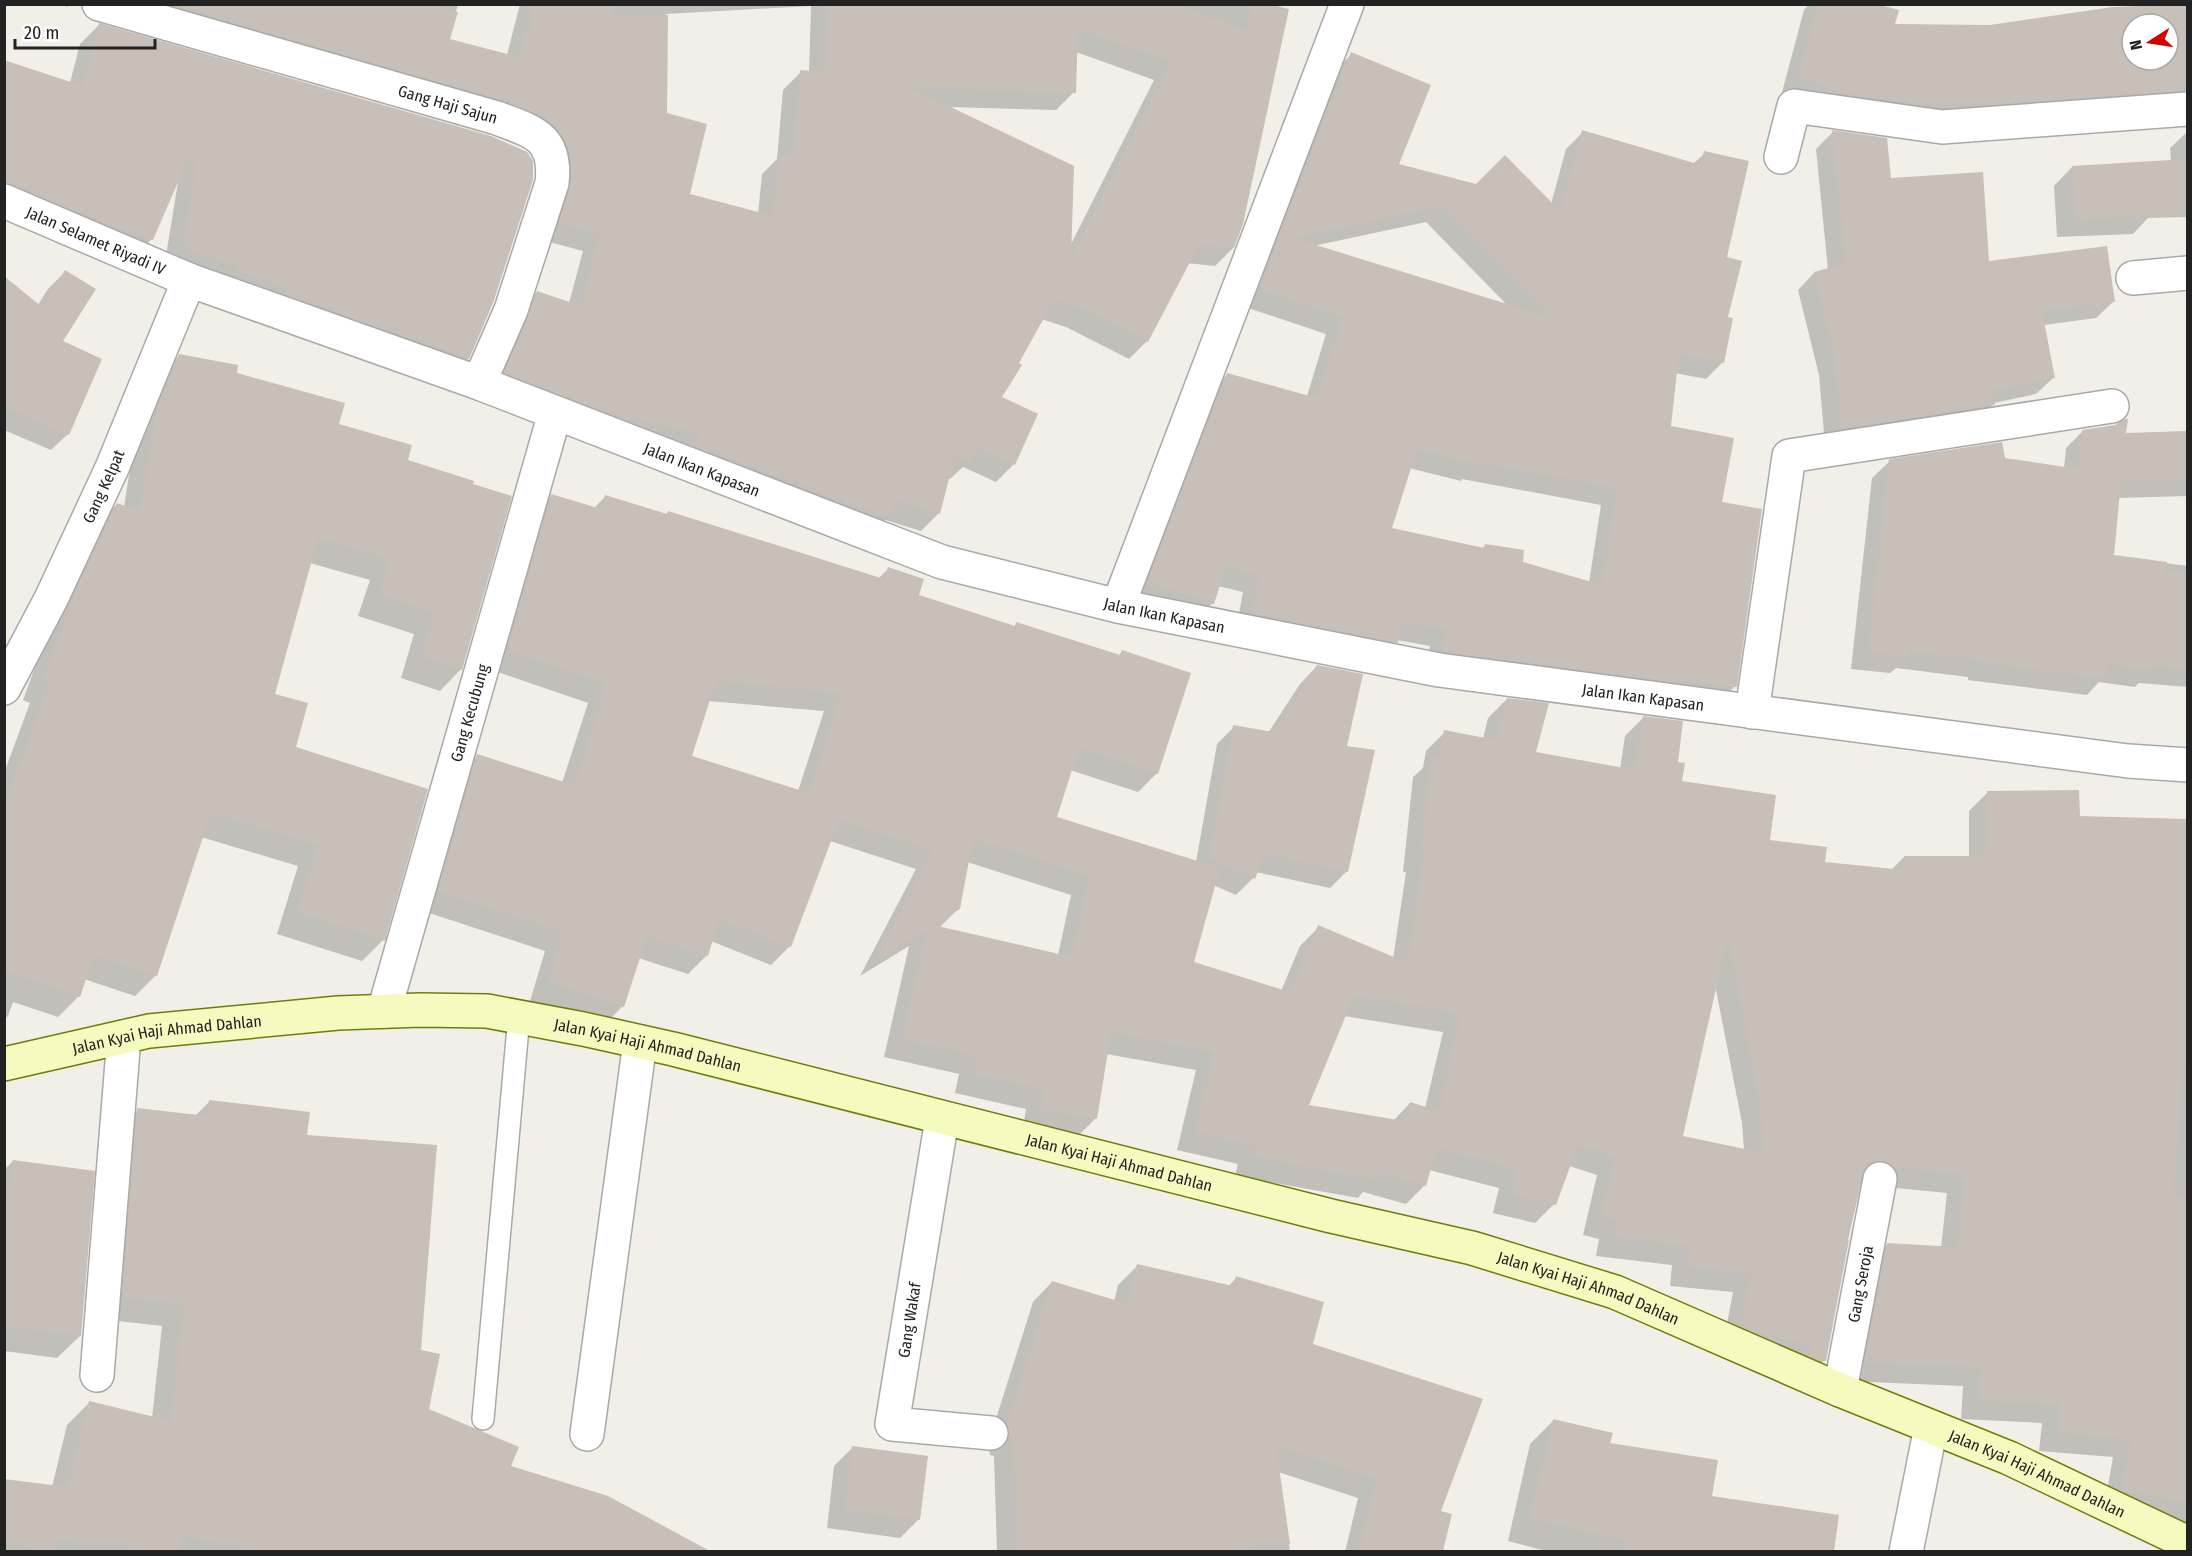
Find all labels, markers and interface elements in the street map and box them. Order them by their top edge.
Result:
scale bar [15,12,154,50]
north arrow [2120,12,2180,72]
text: 20 m [24,22,59,44]
text: N [2126,38,2146,52]
street label: Gang Haji Sajun [396,81,500,128]
street label: Jalan Selamet Riyadi IV [23,203,169,279]
street label: Jalan Ikan Kapasan [641,439,763,501]
street label: Gang Kelpat [79,446,129,526]
street label: Jalan Ikan Kapasan [1102,594,1226,637]
street label: Gang Kecubung [447,662,493,764]
street label: Jalan Ikan Kapasan [1581,680,1705,715]
street label: Jalan Kyai Haji Ahmad Dahlan [70,1011,263,1058]
street label: Jalan Kyai Haji Ahmad Dahlan [553,1015,743,1076]
street label: Jalan Kyai Haji Ahmad Dahlan [1024,1130,1214,1196]
street label: Gang Seroja [1844,1244,1877,1324]
street label: Jalan Kyai Haji Ahmad Dahlan [1495,1247,1682,1329]
street label: Gang Wakaf [894,1280,925,1359]
street label: Jalan Kyai Haji Ahmad Dahlan [1946,1426,2128,1522]

